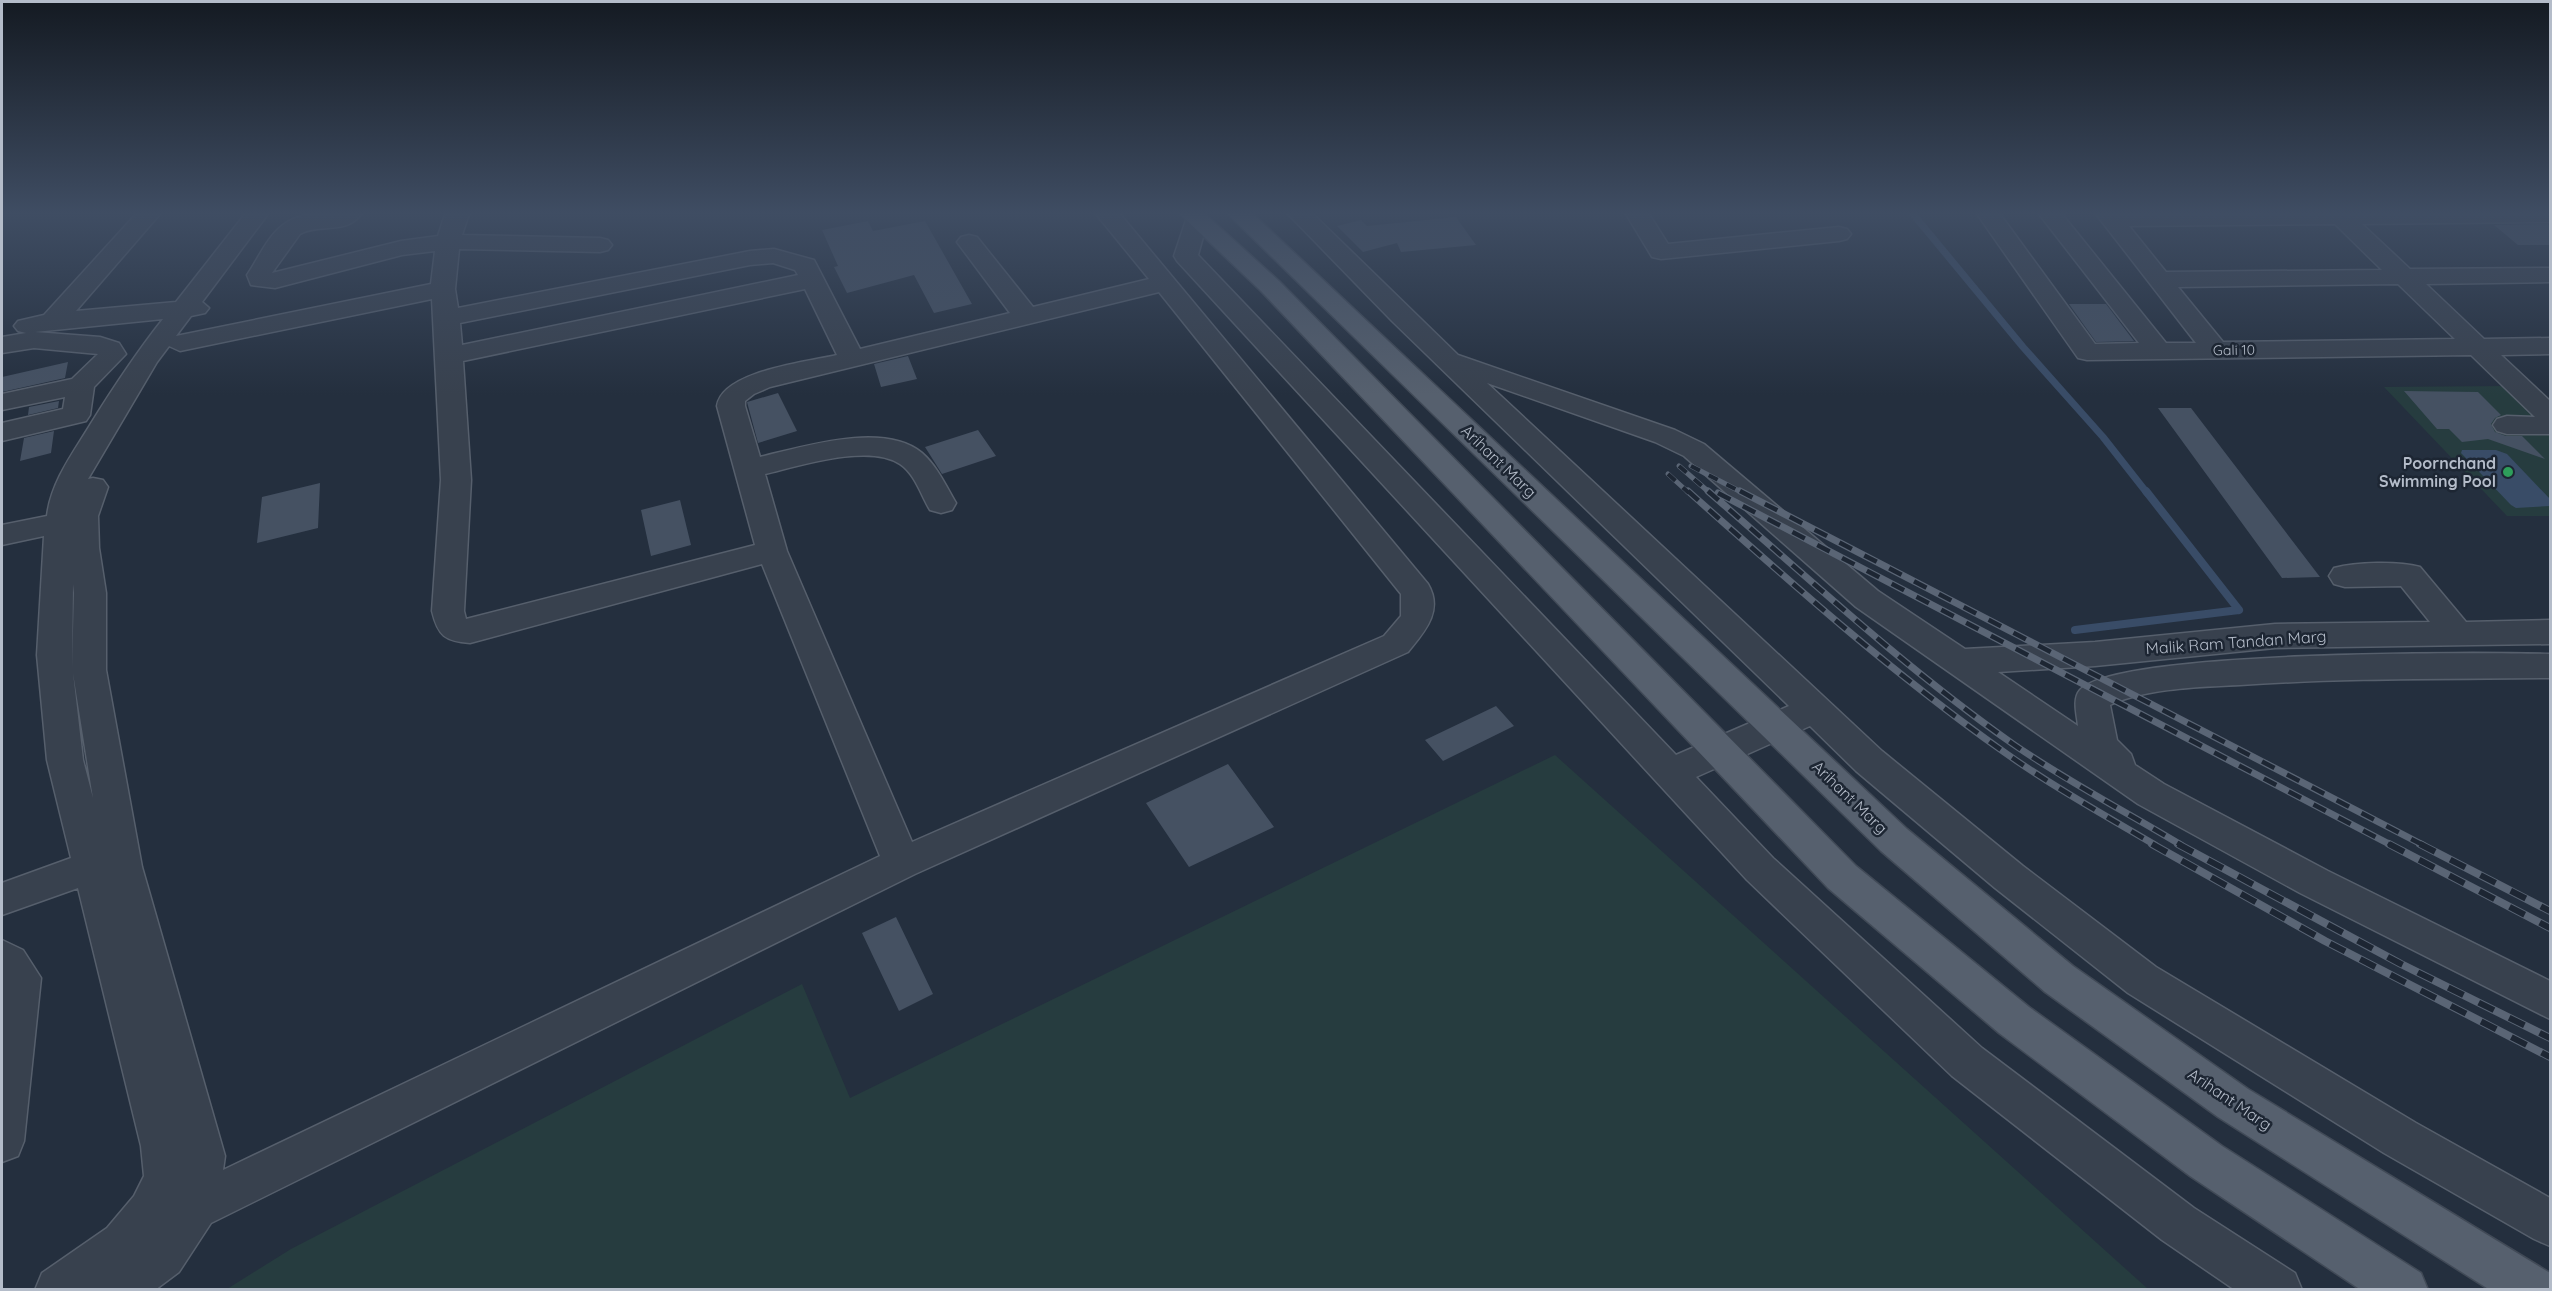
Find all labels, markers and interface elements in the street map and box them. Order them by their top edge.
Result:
street label: Gali 10 [2213,341,2255,359]
street label: Arihant Marg [1457,420,1541,502]
place label: Poornchand Swimming Pool [2379,453,2496,491]
marker: Poornchand Swimming Pool [2501,465,2515,479]
street label: Malik Ram Tandan Marg [2145,626,2327,658]
street label: Arihant Marg [1808,756,1892,838]
street label: Arihant Marg [2184,1064,2276,1134]

